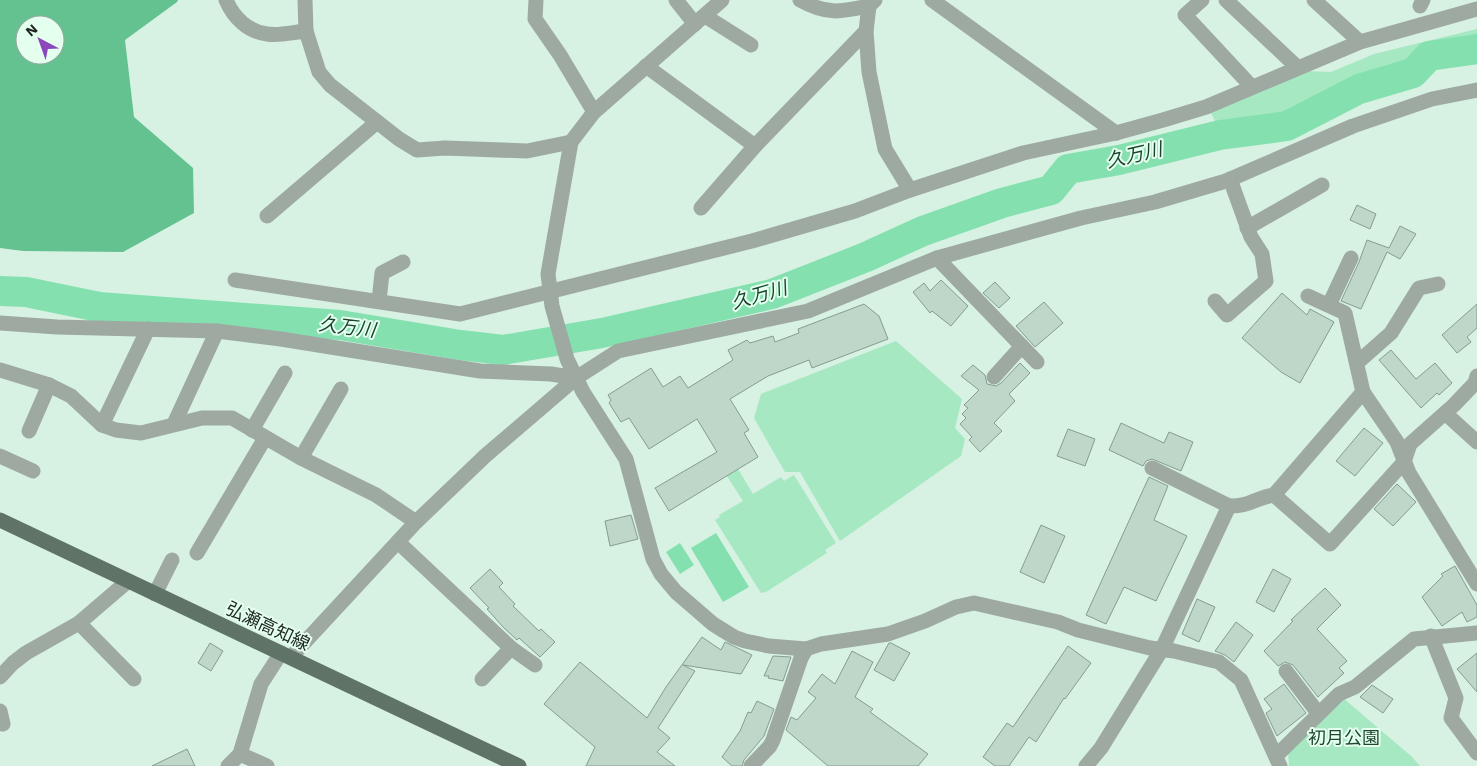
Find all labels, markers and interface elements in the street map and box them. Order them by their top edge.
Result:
north arrow [15,15,65,65]
text: N [22,21,41,40]
water label: 久万川 [1104,137,1166,173]
water label: 久万川 [728,276,791,314]
water label: 久万川 [317,312,379,342]
street label: 弘瀬高知線 [223,597,313,655]
park label: 初月公園 [1308,727,1380,748]

